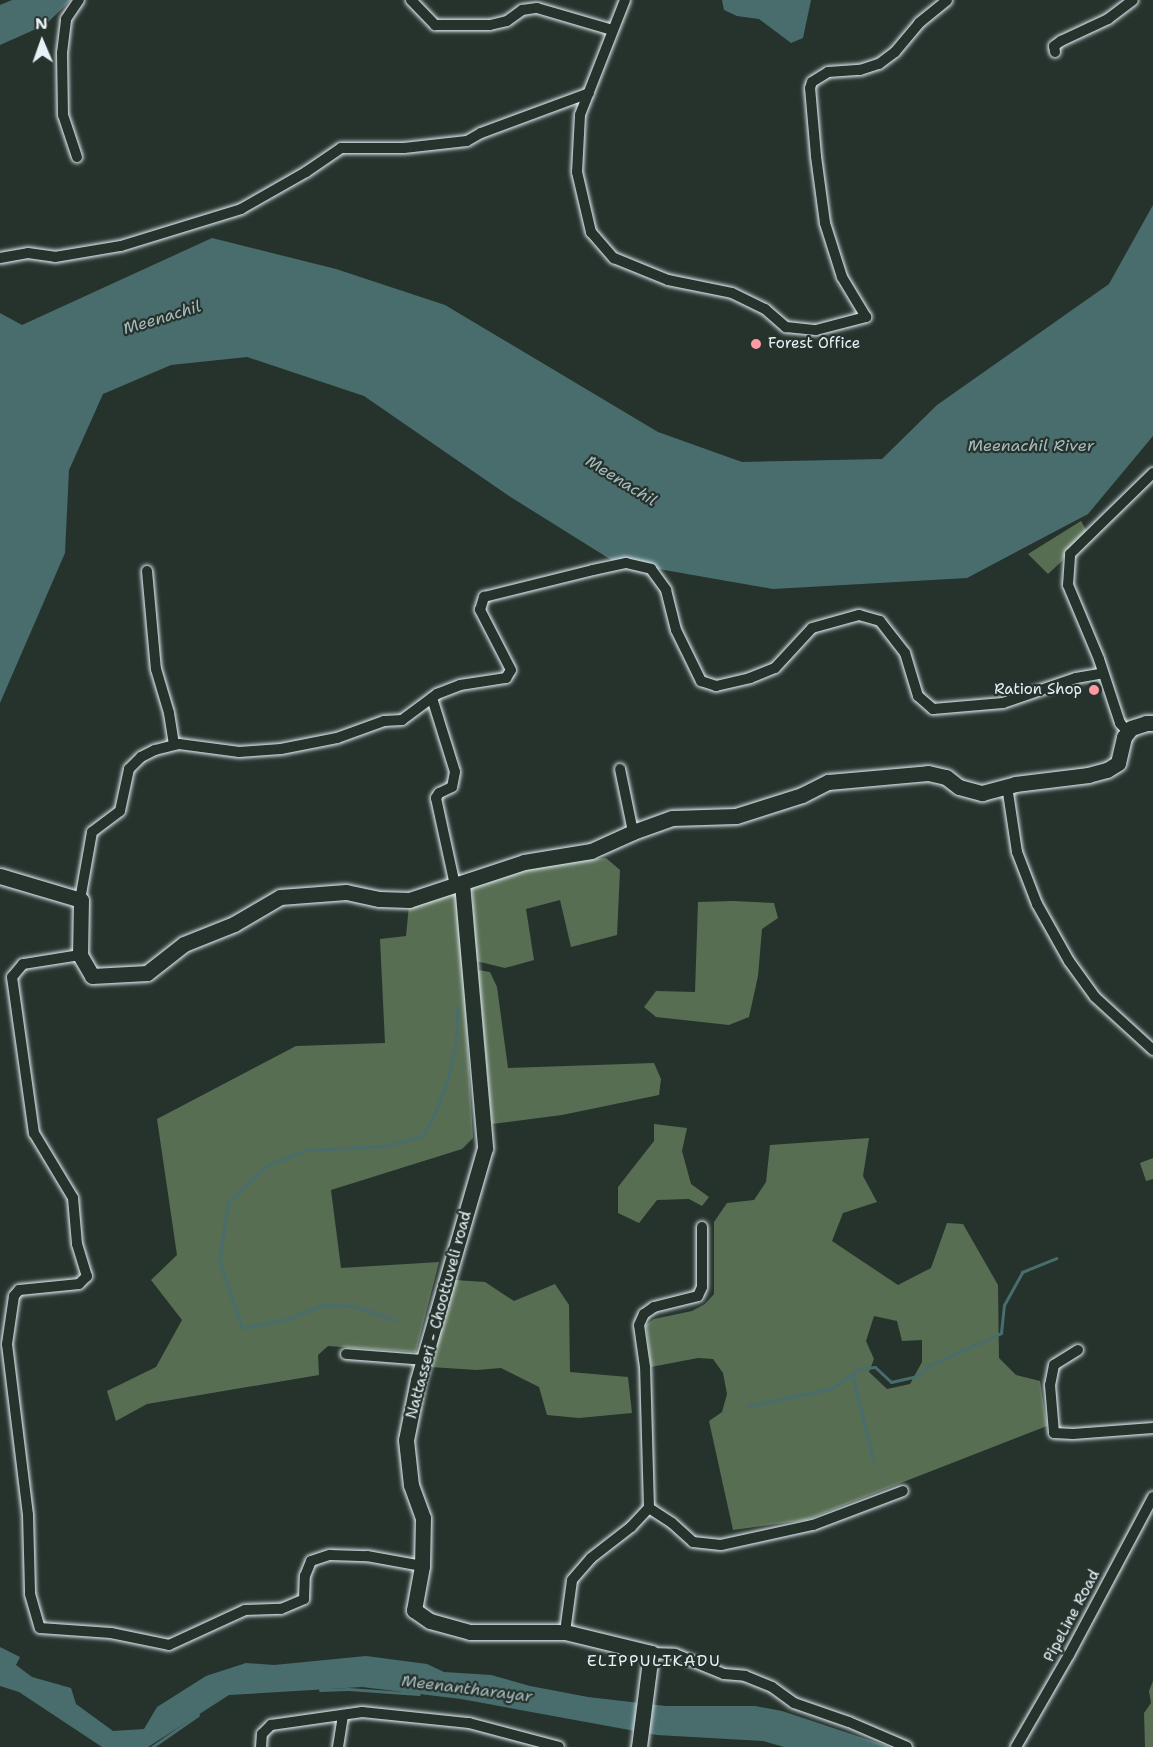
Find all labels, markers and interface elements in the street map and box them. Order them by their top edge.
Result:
north arrow [12,12,72,72]
text: N [35,13,48,34]
water label: Meenachil [121,297,203,339]
place label: Forest Office [768,335,860,353]
marker: Forest Office [749,337,763,351]
water label: Meenachil River [968,436,1094,456]
water label: Meenachil [582,452,660,510]
place label: Ration Shop [994,681,1082,699]
marker: Ration Shop [1087,683,1101,697]
street label: Nattasseri - Choottuveli road [403,1209,475,1421]
street label: PipeLine Road [1040,1567,1104,1665]
district label: ELIPPULIKADU [587,1651,721,1671]
water label: Meenantharayar [400,1671,534,1707]

